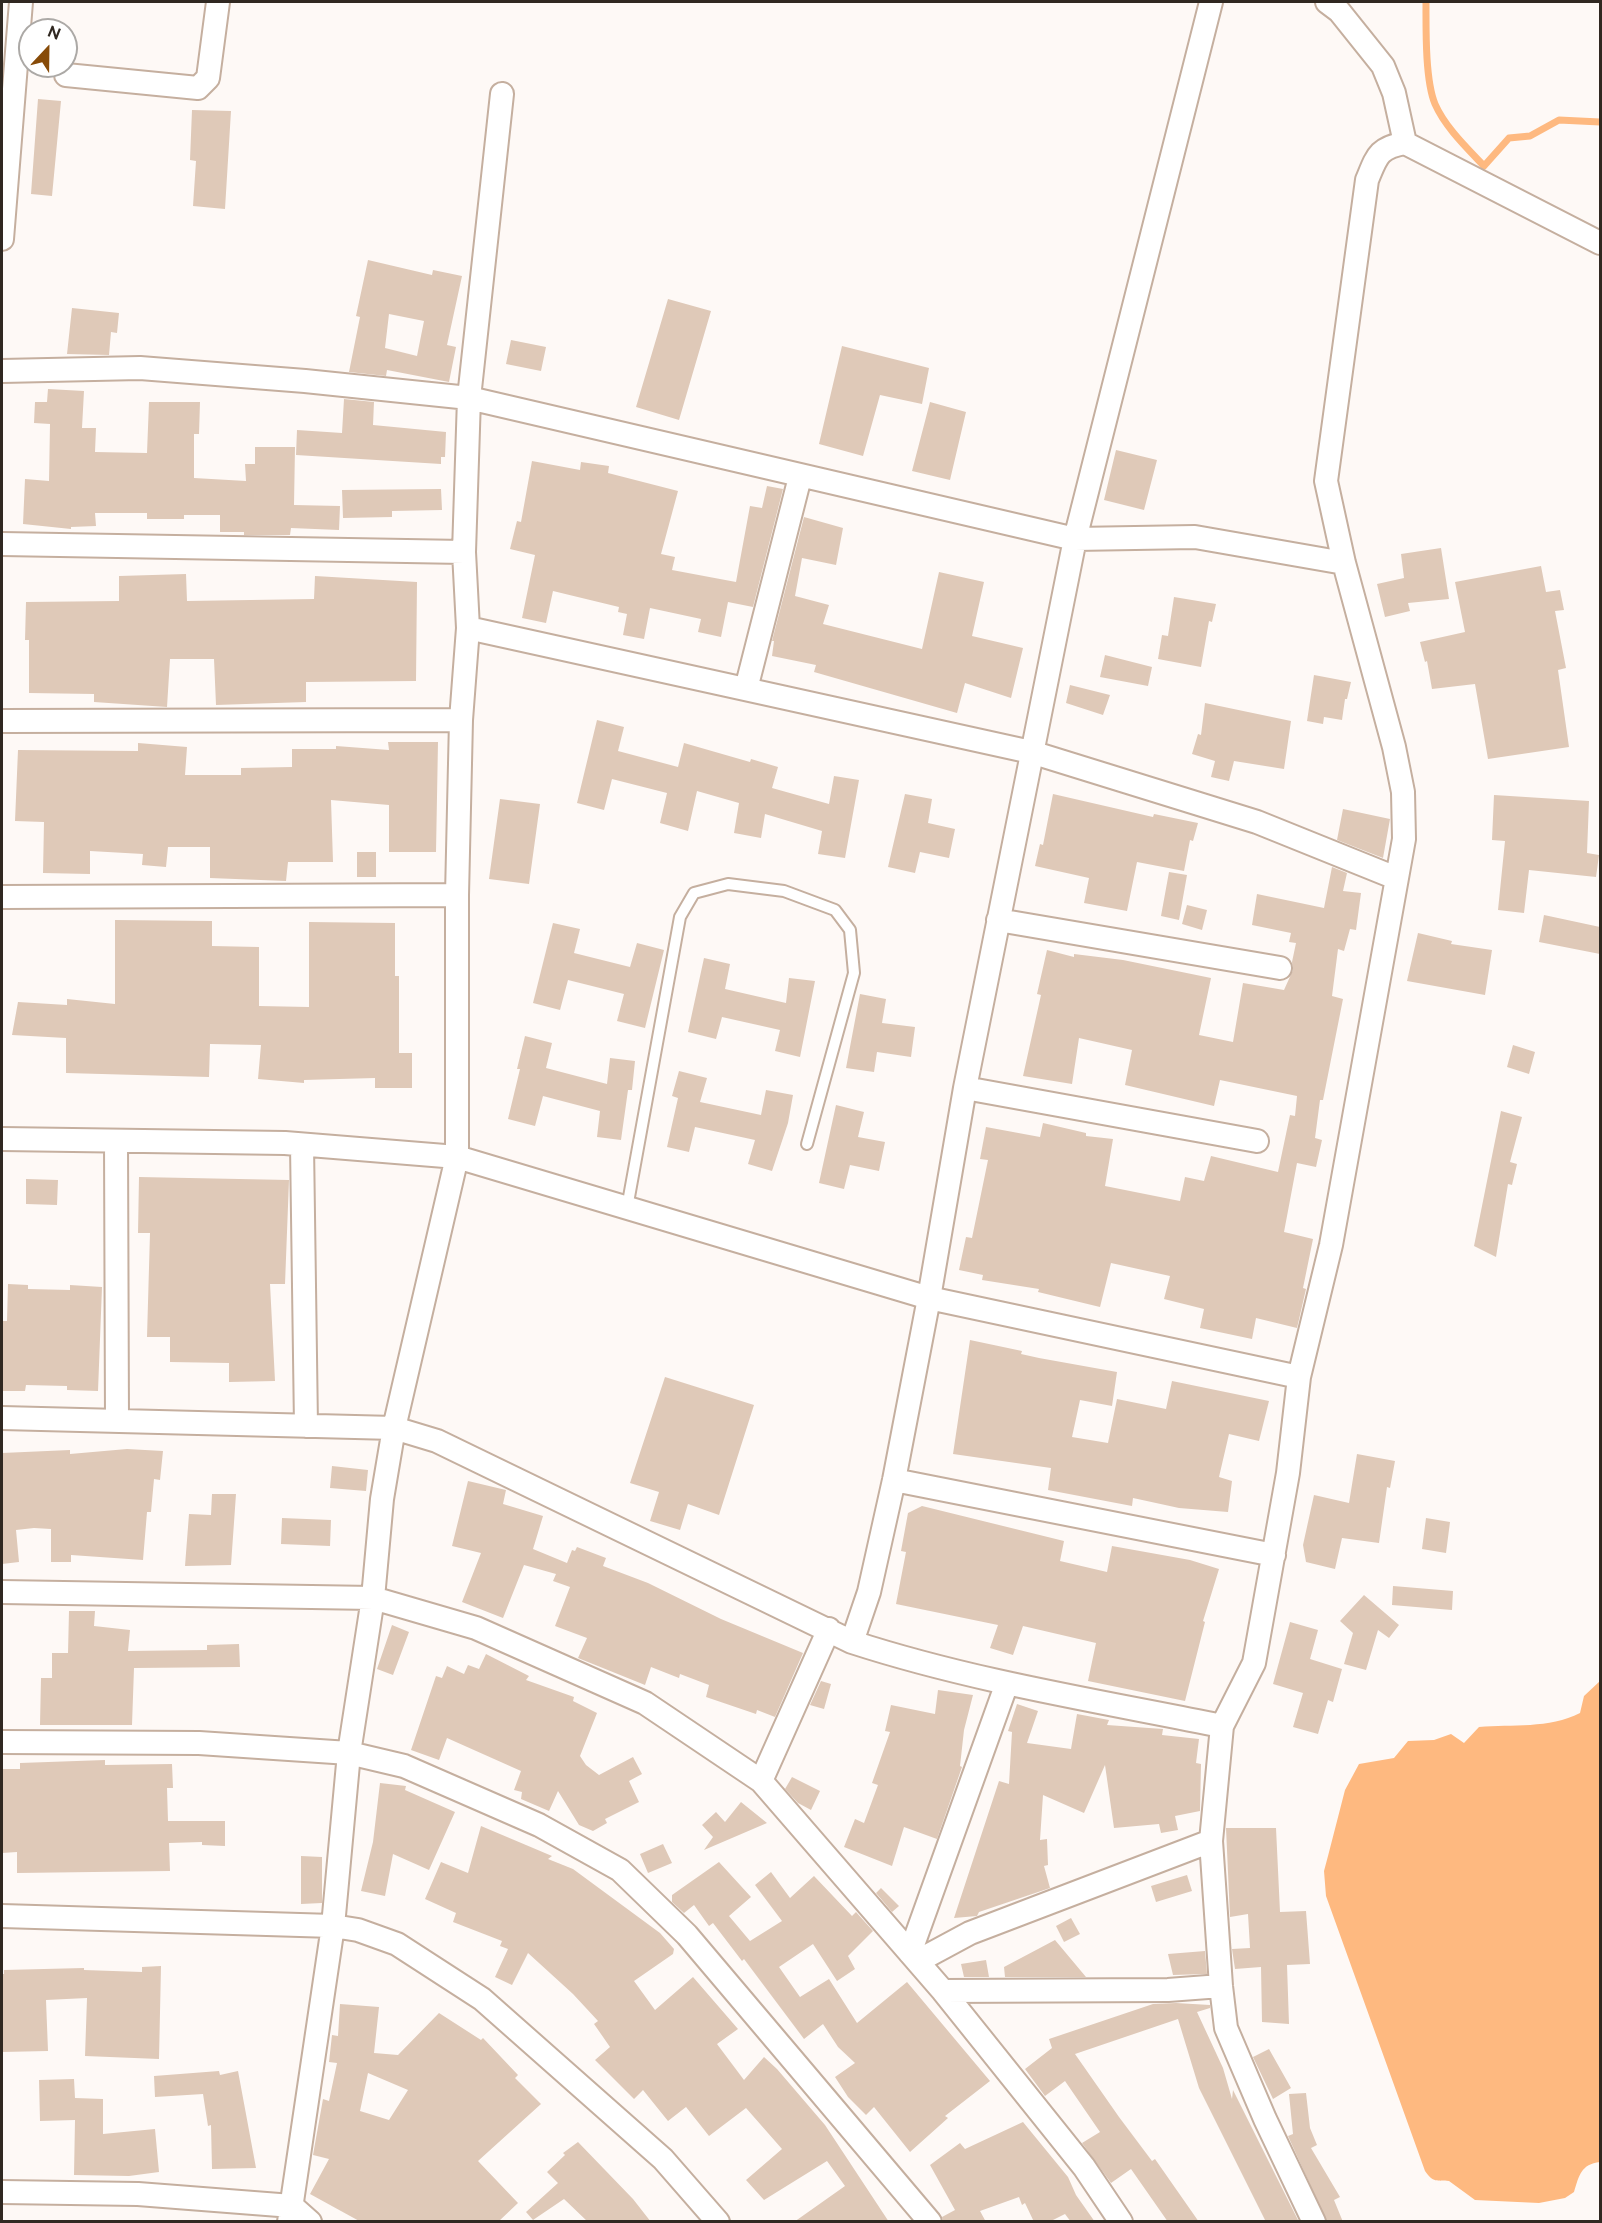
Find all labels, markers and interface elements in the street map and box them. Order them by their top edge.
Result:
north arrow [18,18,78,78]
text: N [45,22,63,44]

